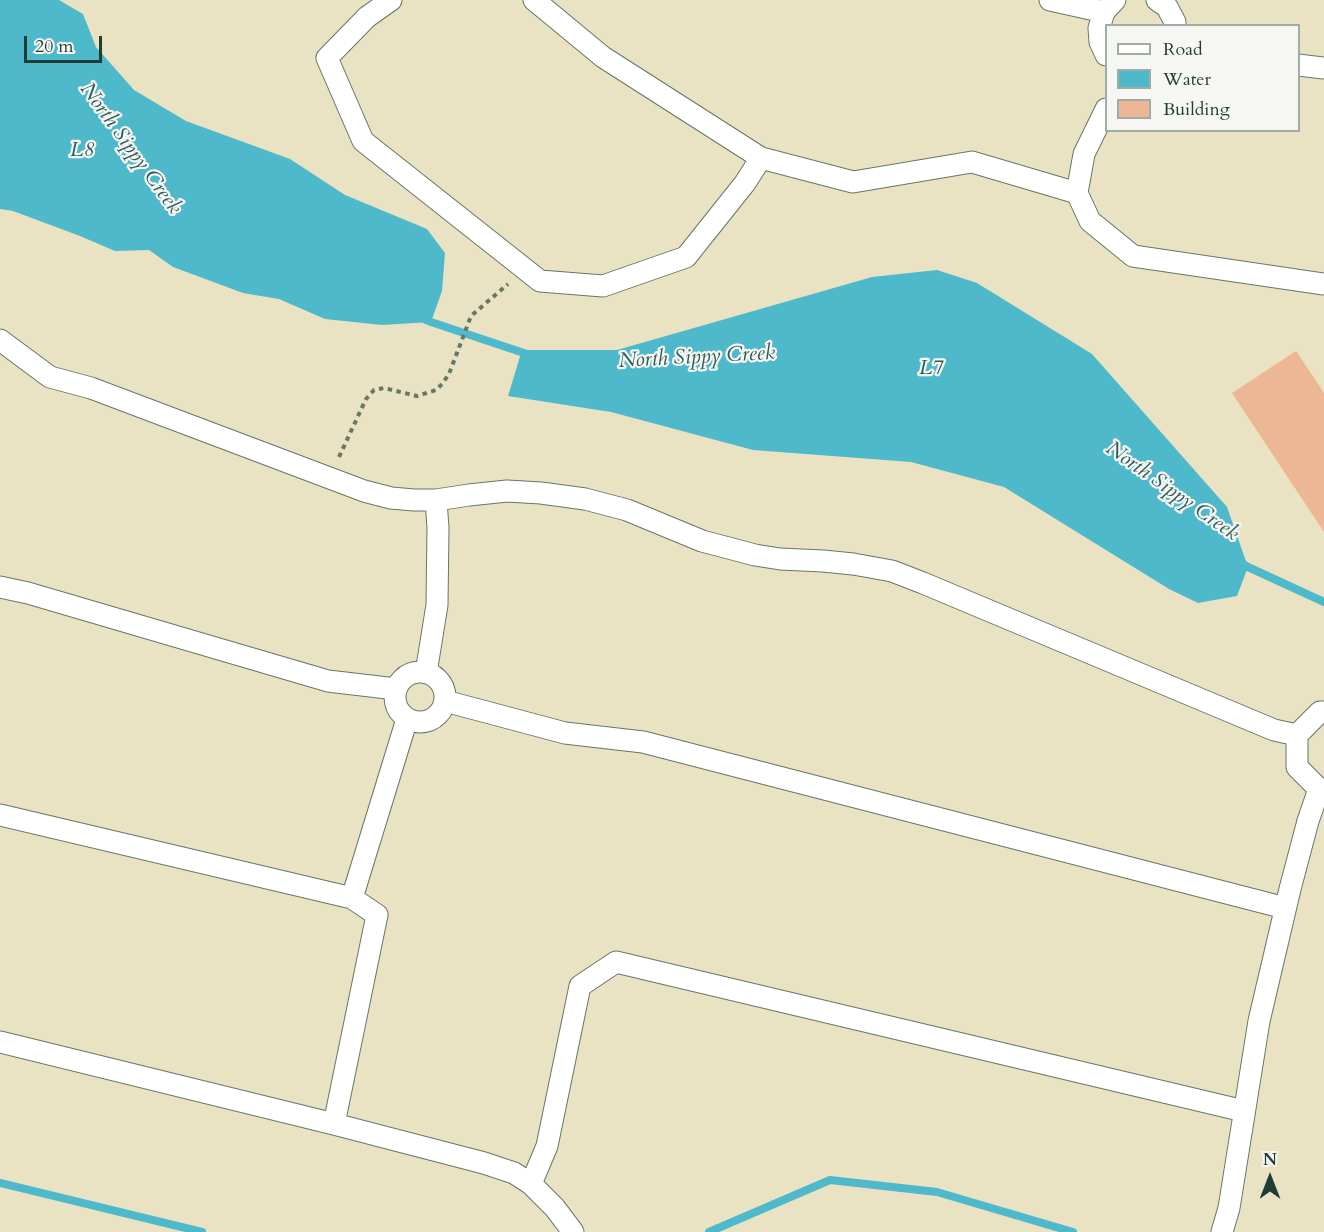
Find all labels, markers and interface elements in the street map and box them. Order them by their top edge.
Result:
scale bar [27,24,105,62]
legend [1105,24,1300,132]
text: 20 m [35,34,74,59]
text: Road [1163,37,1203,62]
text: Water [1163,67,1211,92]
water label: North Sippy Creek [74,78,186,220]
text: Building [1163,97,1230,122]
water label: L8 [70,138,94,164]
water label: North Sippy Creek [618,341,776,375]
water label: L7 [919,356,943,382]
water label: North Sippy Creek [1101,437,1243,547]
north arrow [1240,1148,1300,1208]
text: N [1263,1149,1277,1171]

